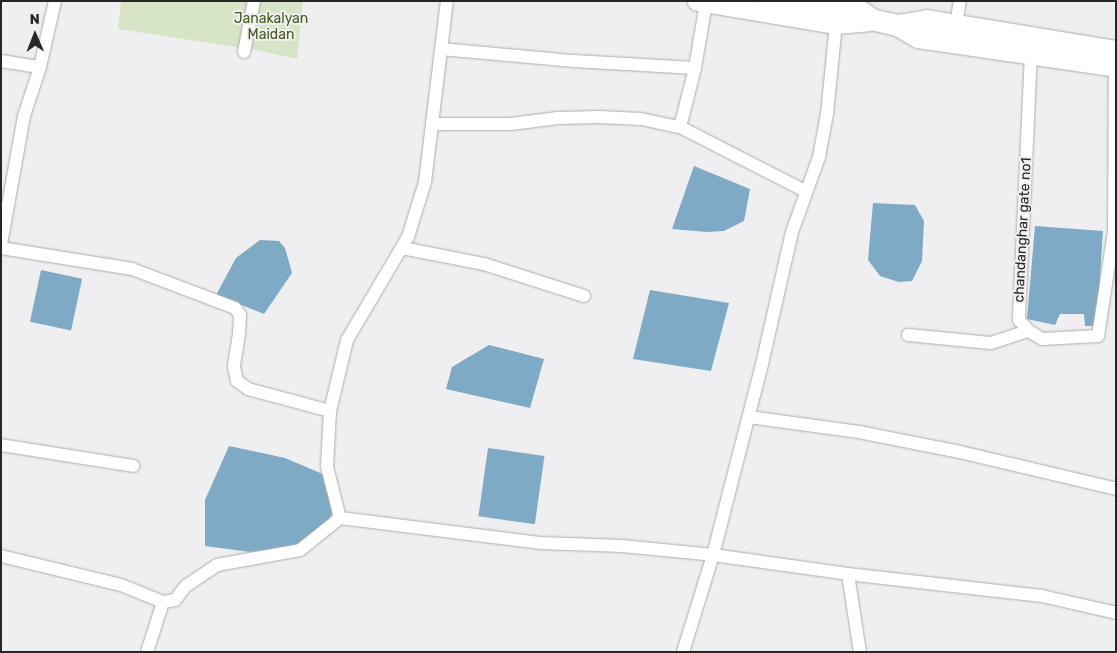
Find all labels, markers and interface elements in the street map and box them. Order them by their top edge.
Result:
north arrow [10,10,60,60]
text: N [30,11,40,28]
park label: Janakalyan Maidan [234,11,308,44]
street label: chandanghar gate no1 [1011,157,1035,303]

